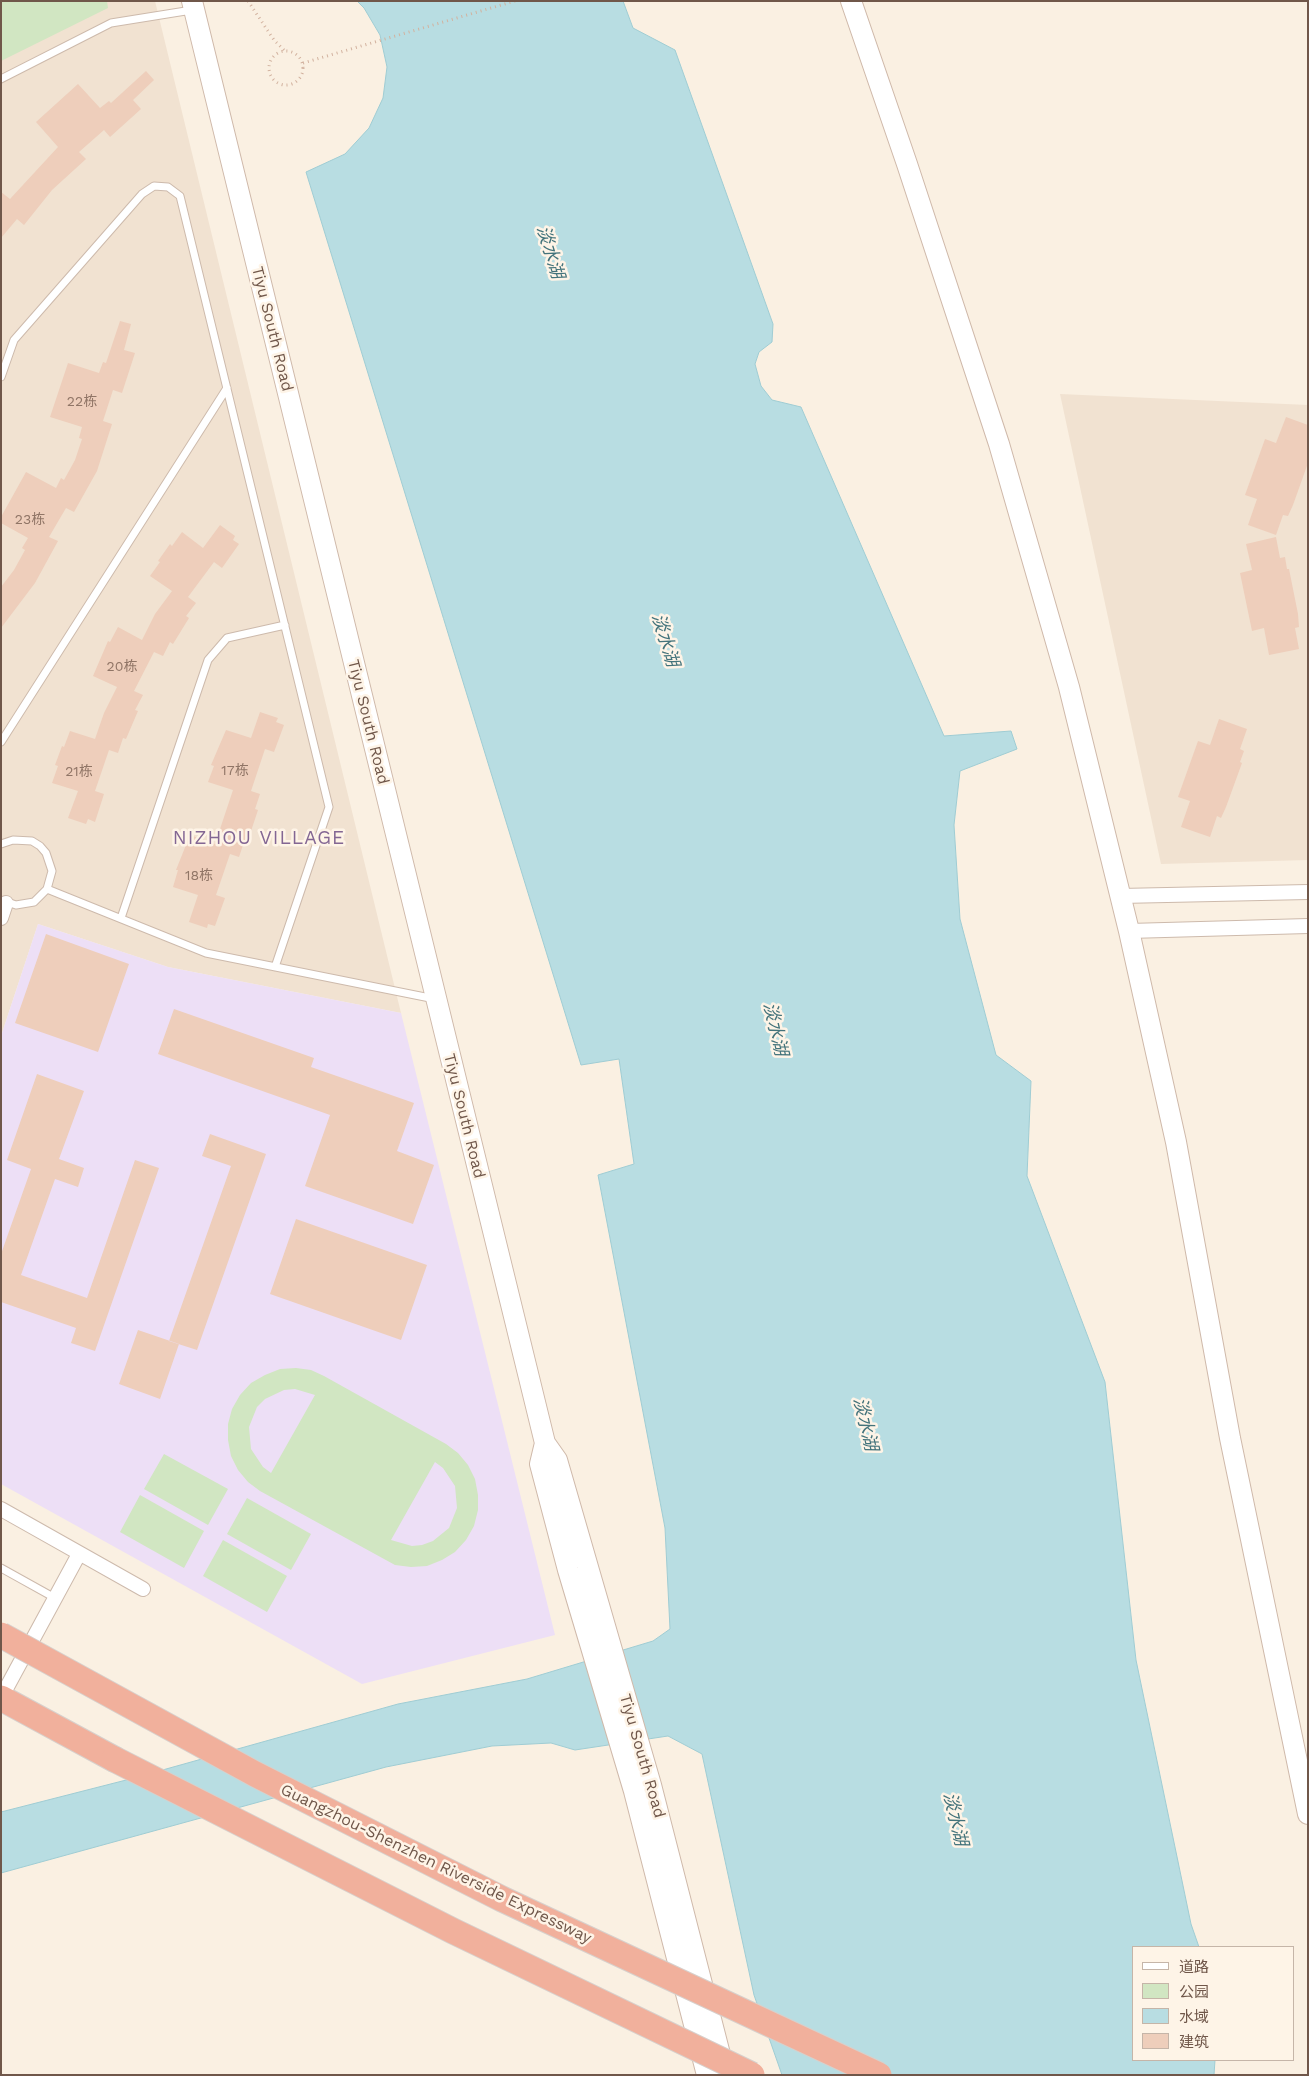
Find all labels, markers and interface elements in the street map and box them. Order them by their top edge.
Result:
water label: 淡水湖 [532,223,568,281]
street label: Tiyu South Road [247,265,297,393]
house number: 22栋 [67,394,97,410]
house number: 23栋 [15,512,45,528]
water label: 淡水湖 [647,611,683,669]
street label: Tiyu South Road [343,658,393,786]
house number: 20栋 [107,659,137,675]
house number: 17栋 [221,763,249,779]
house number: 21栋 [65,764,93,780]
district label: NIZHOU VILLAGE [171,827,347,849]
house number: 18栋 [185,868,213,884]
water label: 淡水湖 [758,1000,792,1058]
street label: Tiyu South Road [439,1052,489,1180]
water label: 淡水湖 [848,1395,882,1453]
street label: Tiyu South Road [615,1692,669,1820]
street label: Guangzhou-Shenzhen Riverside Expressway [277,1780,595,1948]
water label: 淡水湖 [938,1790,972,1848]
legend [1132,1946,1294,2061]
text: 道路 [1179,1958,1209,1976]
text: 公园 [1179,1983,1209,2001]
text: 水域 [1179,2008,1209,2026]
text: 建筑 [1179,2033,1209,2051]

